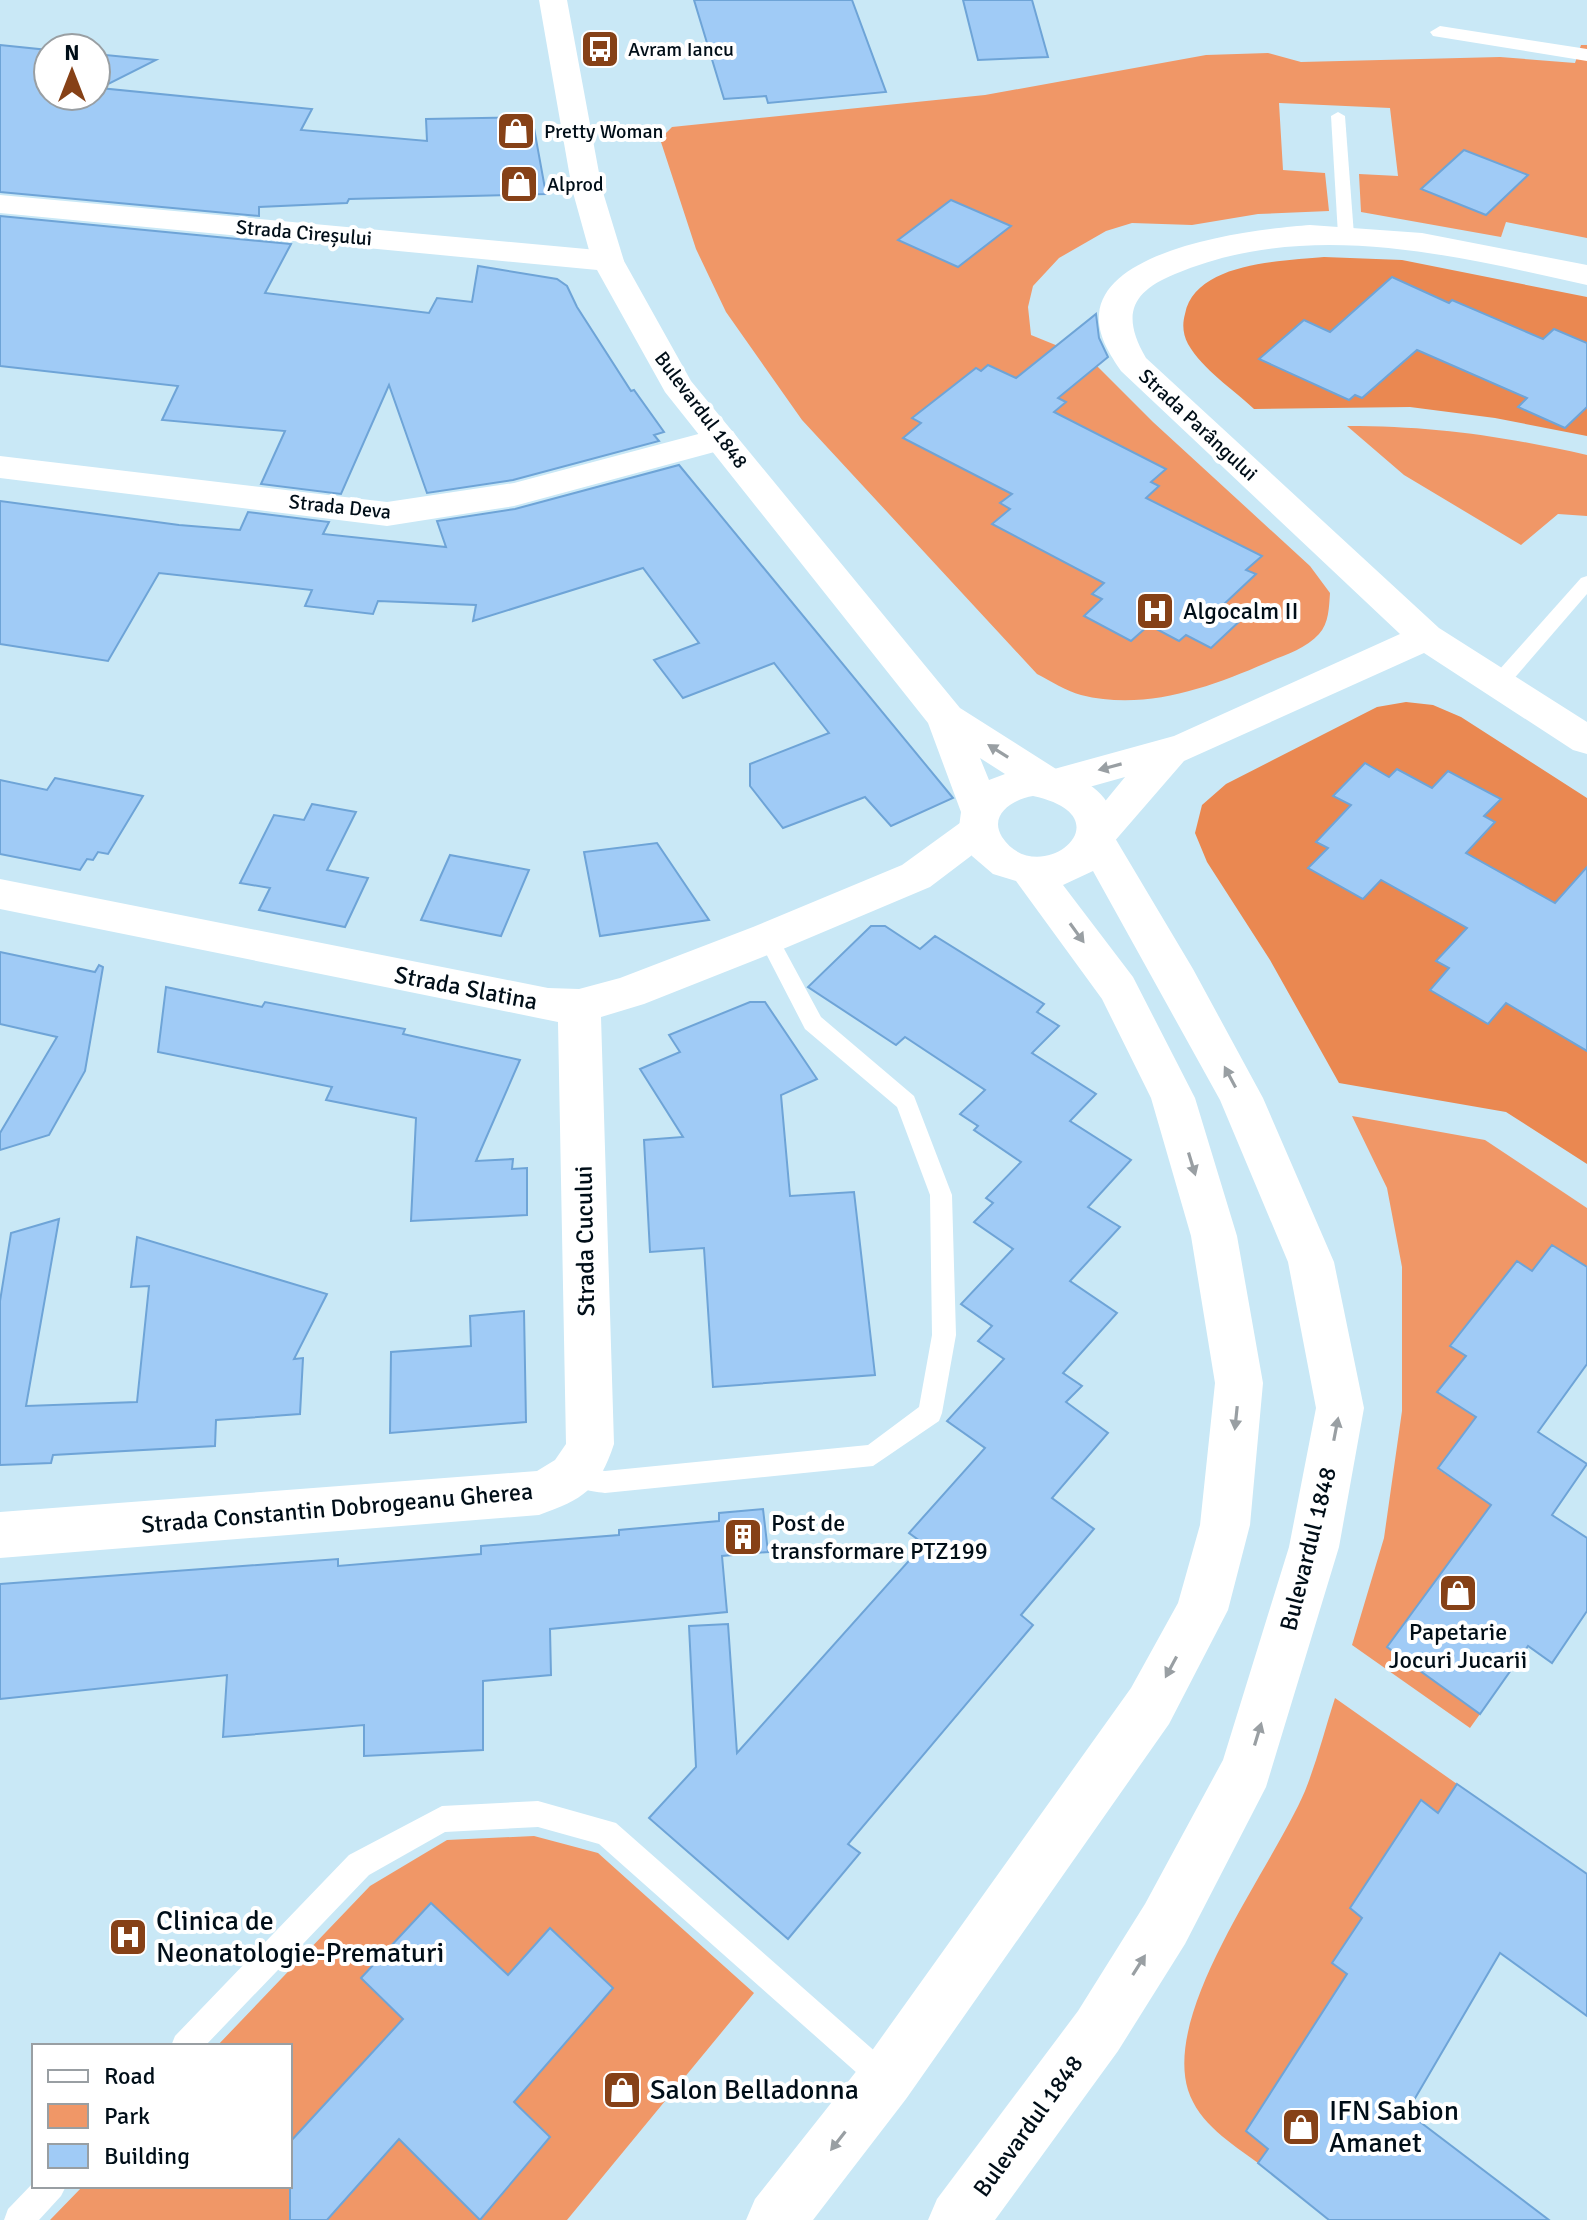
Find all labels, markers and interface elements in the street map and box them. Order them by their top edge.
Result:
bus stop icon: Avram Iancu [579,28,621,70]
north arrow [32,32,112,112]
place label: Avram Iancu [628,37,734,62]
text: N [64,39,80,66]
shop icon: Pretty Woman [495,110,537,152]
place label: Pretty Woman [544,119,663,144]
shop icon: Alprod [498,163,540,205]
place label: Alprod [547,172,603,197]
street label: Strada Cireșului [235,215,373,251]
street label: Bulevardul 1848 [649,347,753,473]
street label: Strada Parângului [1133,364,1263,486]
street label: Strada Deva [288,489,392,525]
hospital icon: Algocalm II [1134,590,1176,632]
place label: Algocalm II [1183,596,1299,626]
one-way arrow [988,743,1009,758]
one-way arrow [1097,762,1122,774]
one-way arrow [1069,922,1084,943]
street label: Strada Slatina [392,959,540,1017]
one-way arrow [1223,1066,1237,1088]
one-way arrow [1186,1152,1199,1176]
street label: Strada Cucului [569,1165,601,1317]
one-way arrow [1229,1406,1242,1431]
one-way arrow [1331,1416,1343,1441]
street label: Bulevardul 1848 [1273,1464,1343,1634]
street label: Strada Constantin Dobrogeanu Gherea [140,1476,534,1540]
place label: Post de transformare PTZ199 [771,1508,988,1566]
building icon: Post de transformare PTZ199 [722,1516,764,1558]
shop icon: Papetarie Jocuri Jucarii [1437,1572,1479,1614]
place label: Papetarie Jocuri Jucarii [1389,1617,1527,1675]
one-way arrow [1164,1655,1178,1678]
one-way arrow [1252,1722,1265,1746]
place label: Clinica de Neonatologie-Prematuri [156,1904,444,1970]
hospital icon: Clinica de Neonatologie-Prematuri [107,1916,149,1958]
one-way arrow [1132,1954,1146,1976]
legend [32,2044,292,2188]
street label: Bulevardul 1848 [967,2049,1089,2203]
text: Road [104,2061,155,2091]
shop icon: Salon Belladonna [601,2069,643,2111]
place label: Salon Belladonna [650,2073,859,2107]
place label: IFN Sabion Amanet [1329,2094,1459,2160]
text: Park [104,2101,150,2131]
shop icon: IFN Sabion Amanet [1280,2106,1322,2148]
one-way arrow [830,2131,847,2151]
text: Building [104,2141,190,2171]

